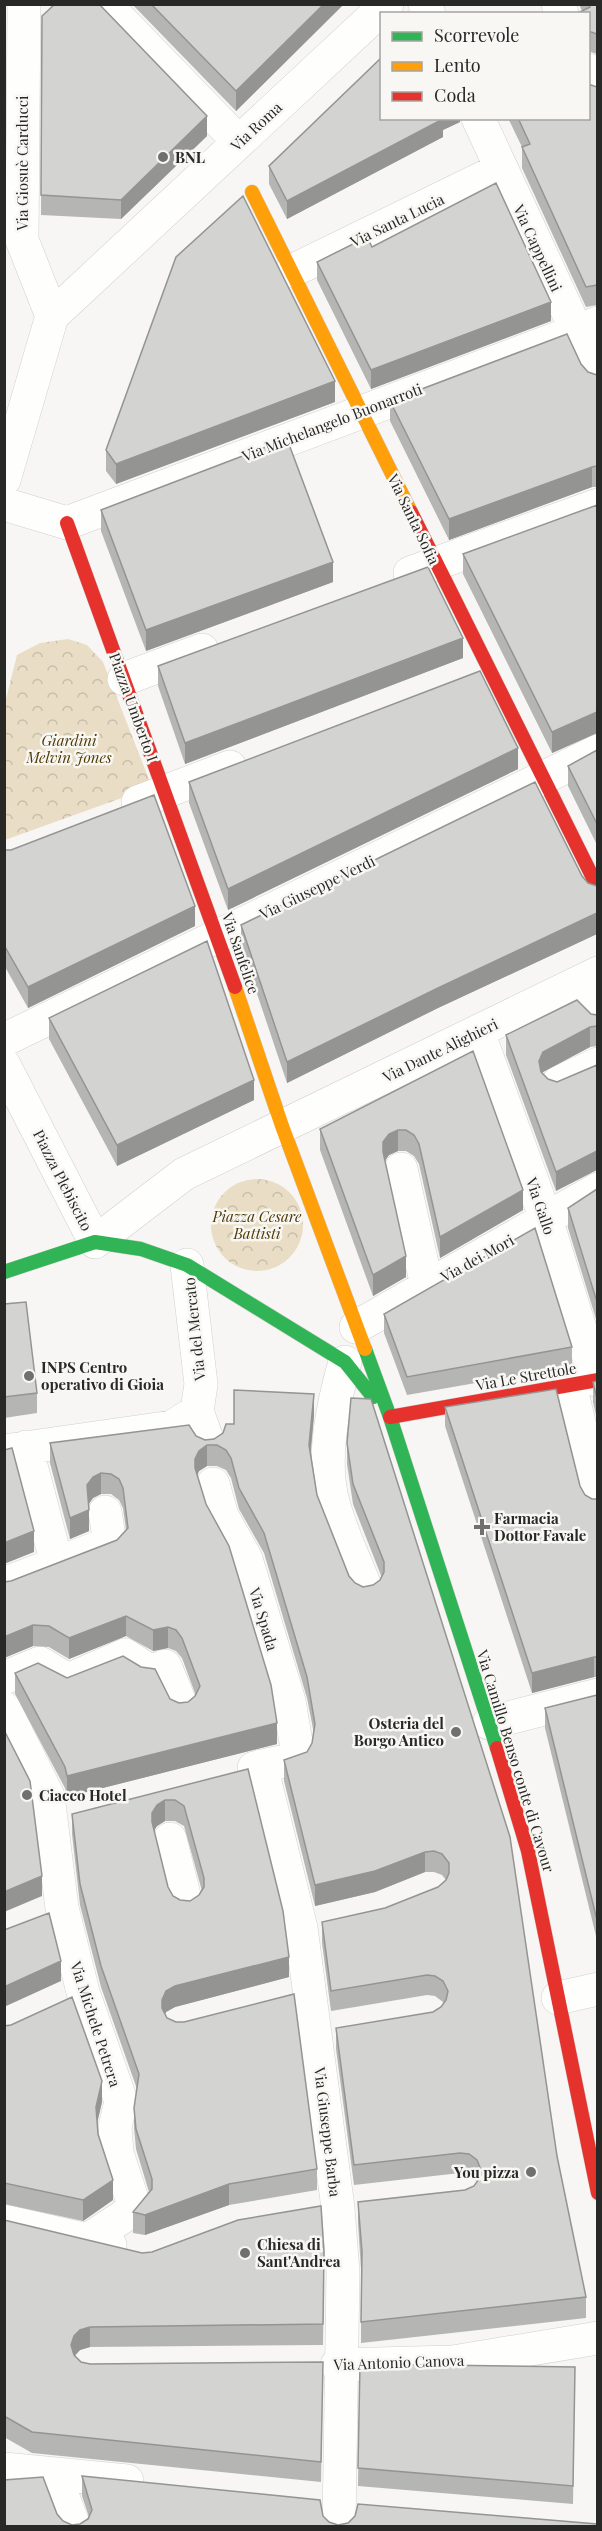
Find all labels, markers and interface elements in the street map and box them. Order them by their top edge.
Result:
legend [380,12,590,120]
text: Scorrevole [434,23,519,47]
text: Lento [434,53,481,77]
text: Coda [434,83,476,107]
street label: Via Giosuè Carducci [12,95,32,231]
street label: Via Roma [225,97,286,156]
place label: BNL [175,147,205,167]
marker: BNL [156,150,170,164]
street label: Via Santa Lucia [346,188,448,252]
street label: Via Cappellini [509,200,567,295]
street label: Via Michelangelo Buonarroti [238,378,425,466]
street label: Via Santa Sofia [383,469,445,568]
street label: Piazza Umberto I [105,650,163,764]
park label: Giardini Melvin Jones [25,730,112,767]
street label: Via Giuseppe Verdi [255,850,379,924]
street label: Via Sanfelice [217,909,264,996]
street label: Via Dante Alighieri [378,1013,501,1087]
street label: Piazza Plebiscito [29,1126,97,1234]
street label: Via Gallo [522,1174,560,1237]
park label: Piazza Cesare Battisti [212,1206,302,1243]
street label: Via dei Mori [436,1229,518,1287]
street label: Via del Mercato [179,1276,209,1383]
place label: INPS Centro operativo di Gioia [41,1357,164,1394]
street label: Via Le Strettole [473,1357,578,1395]
marker: INPS Centro operativo di Gioia [22,1369,36,1383]
place label: Farmacia Dottor Favale [494,1508,587,1545]
marker: Farmacia Dottor Favale [475,1520,489,1534]
street label: Via Spada [245,1584,283,1653]
street label: Via Camillo Benso conte di Cavour [472,1646,559,1875]
place label: Osteria del Borgo Antico [354,1713,444,1750]
marker: Osteria del Borgo Antico [449,1725,463,1739]
place label: Ciacco Hotel [39,1785,127,1805]
marker: Ciacco Hotel [20,1788,34,1802]
street label: Via Michele Petrera [66,1958,126,2090]
street label: Via Giuseppe Barba [310,2065,346,2198]
place label: You pizza [453,2162,519,2182]
marker: You pizza [524,2165,538,2179]
place label: Chiesa di Sant'Andrea [257,2234,341,2271]
marker: Chiesa di Sant'Andrea [238,2246,252,2260]
street label: Via Antonio Canova [332,2350,465,2374]

